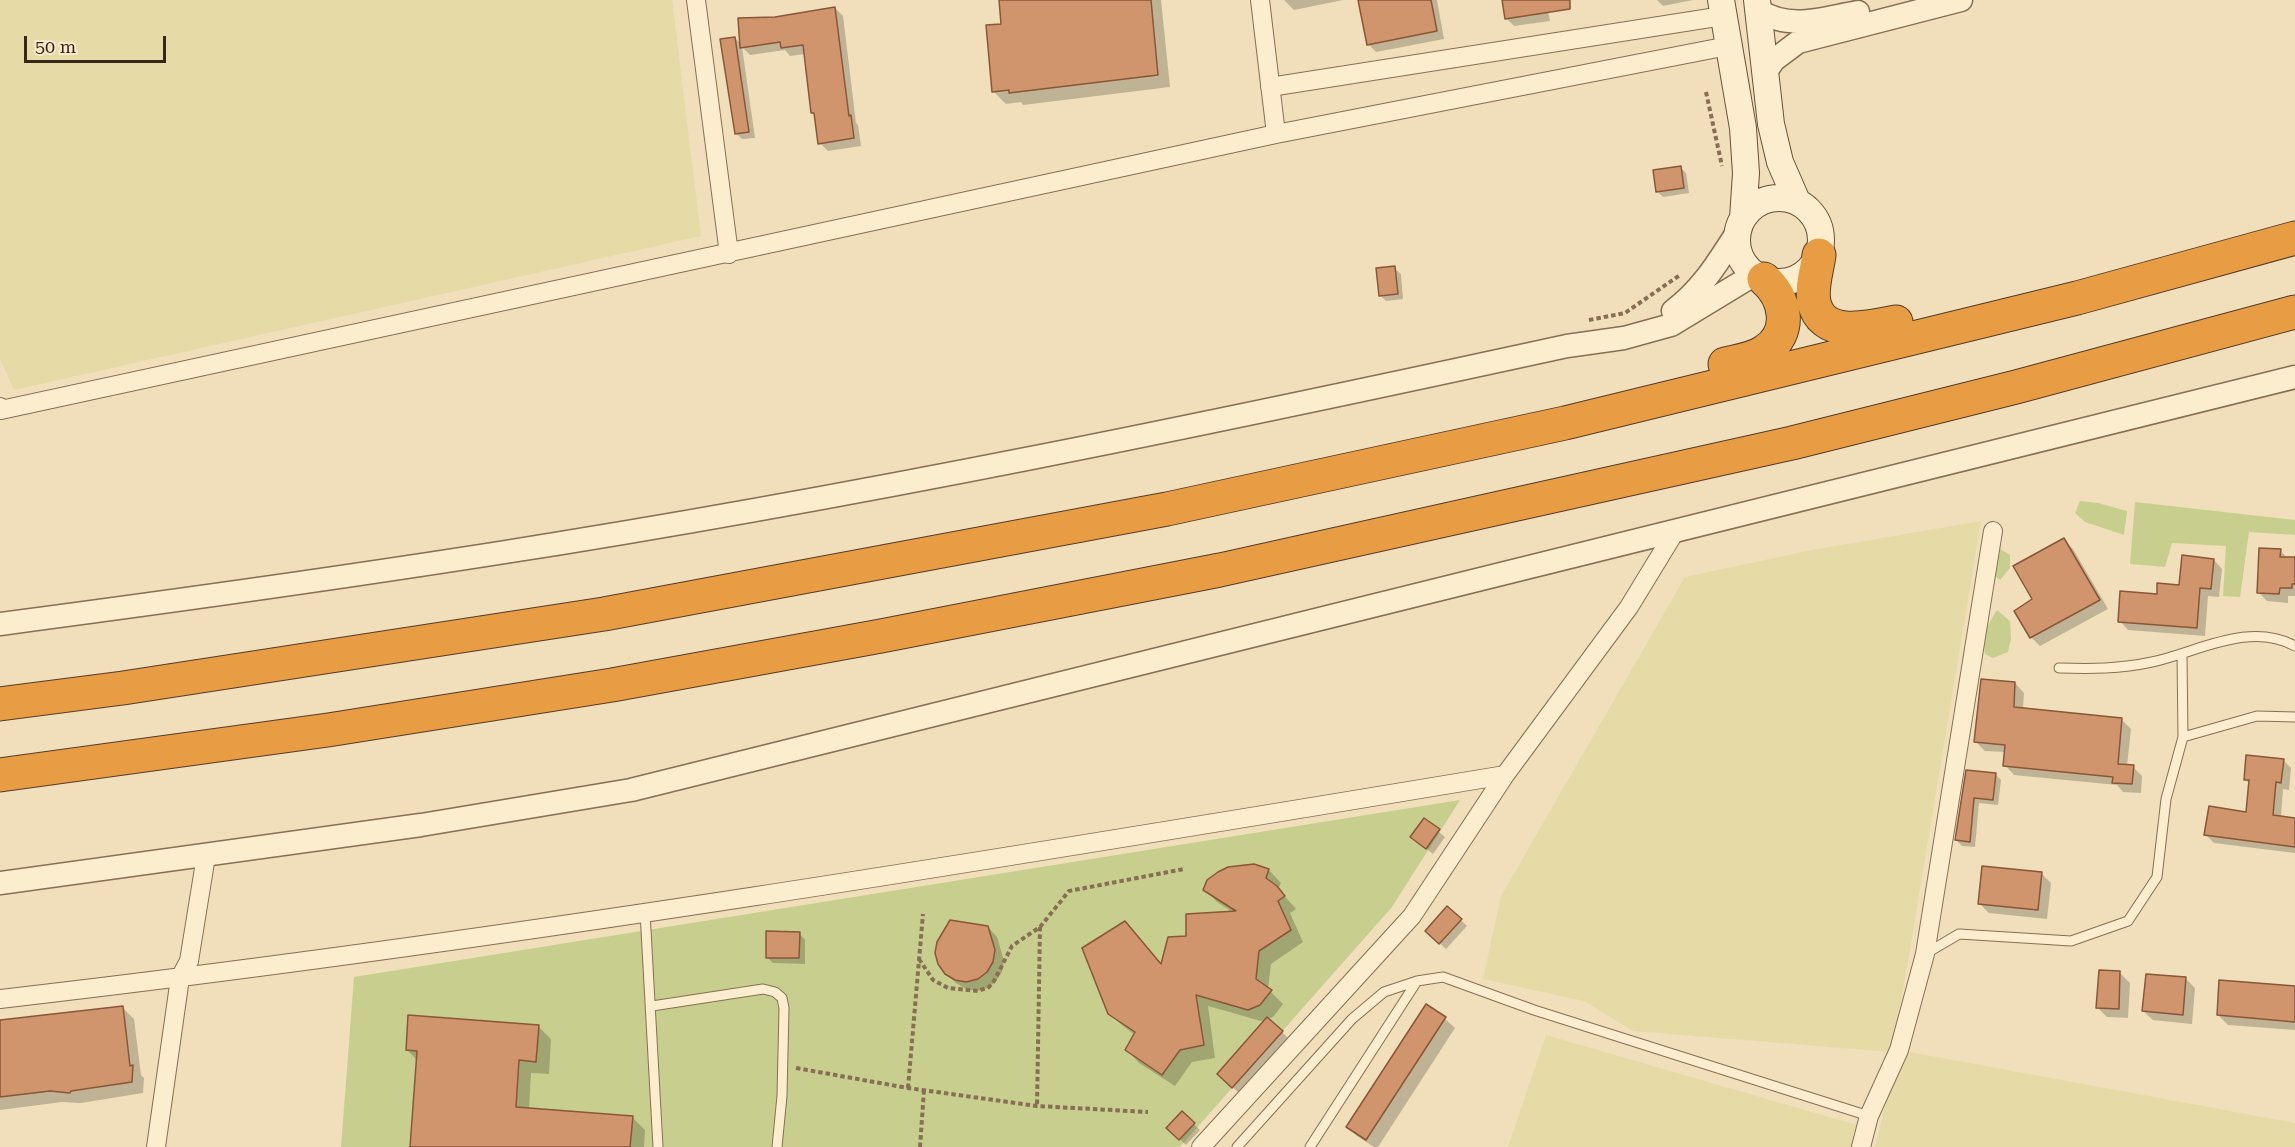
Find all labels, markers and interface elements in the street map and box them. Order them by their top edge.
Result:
scale bar [27,24,170,62]
text: 50 m [35,36,76,57]

